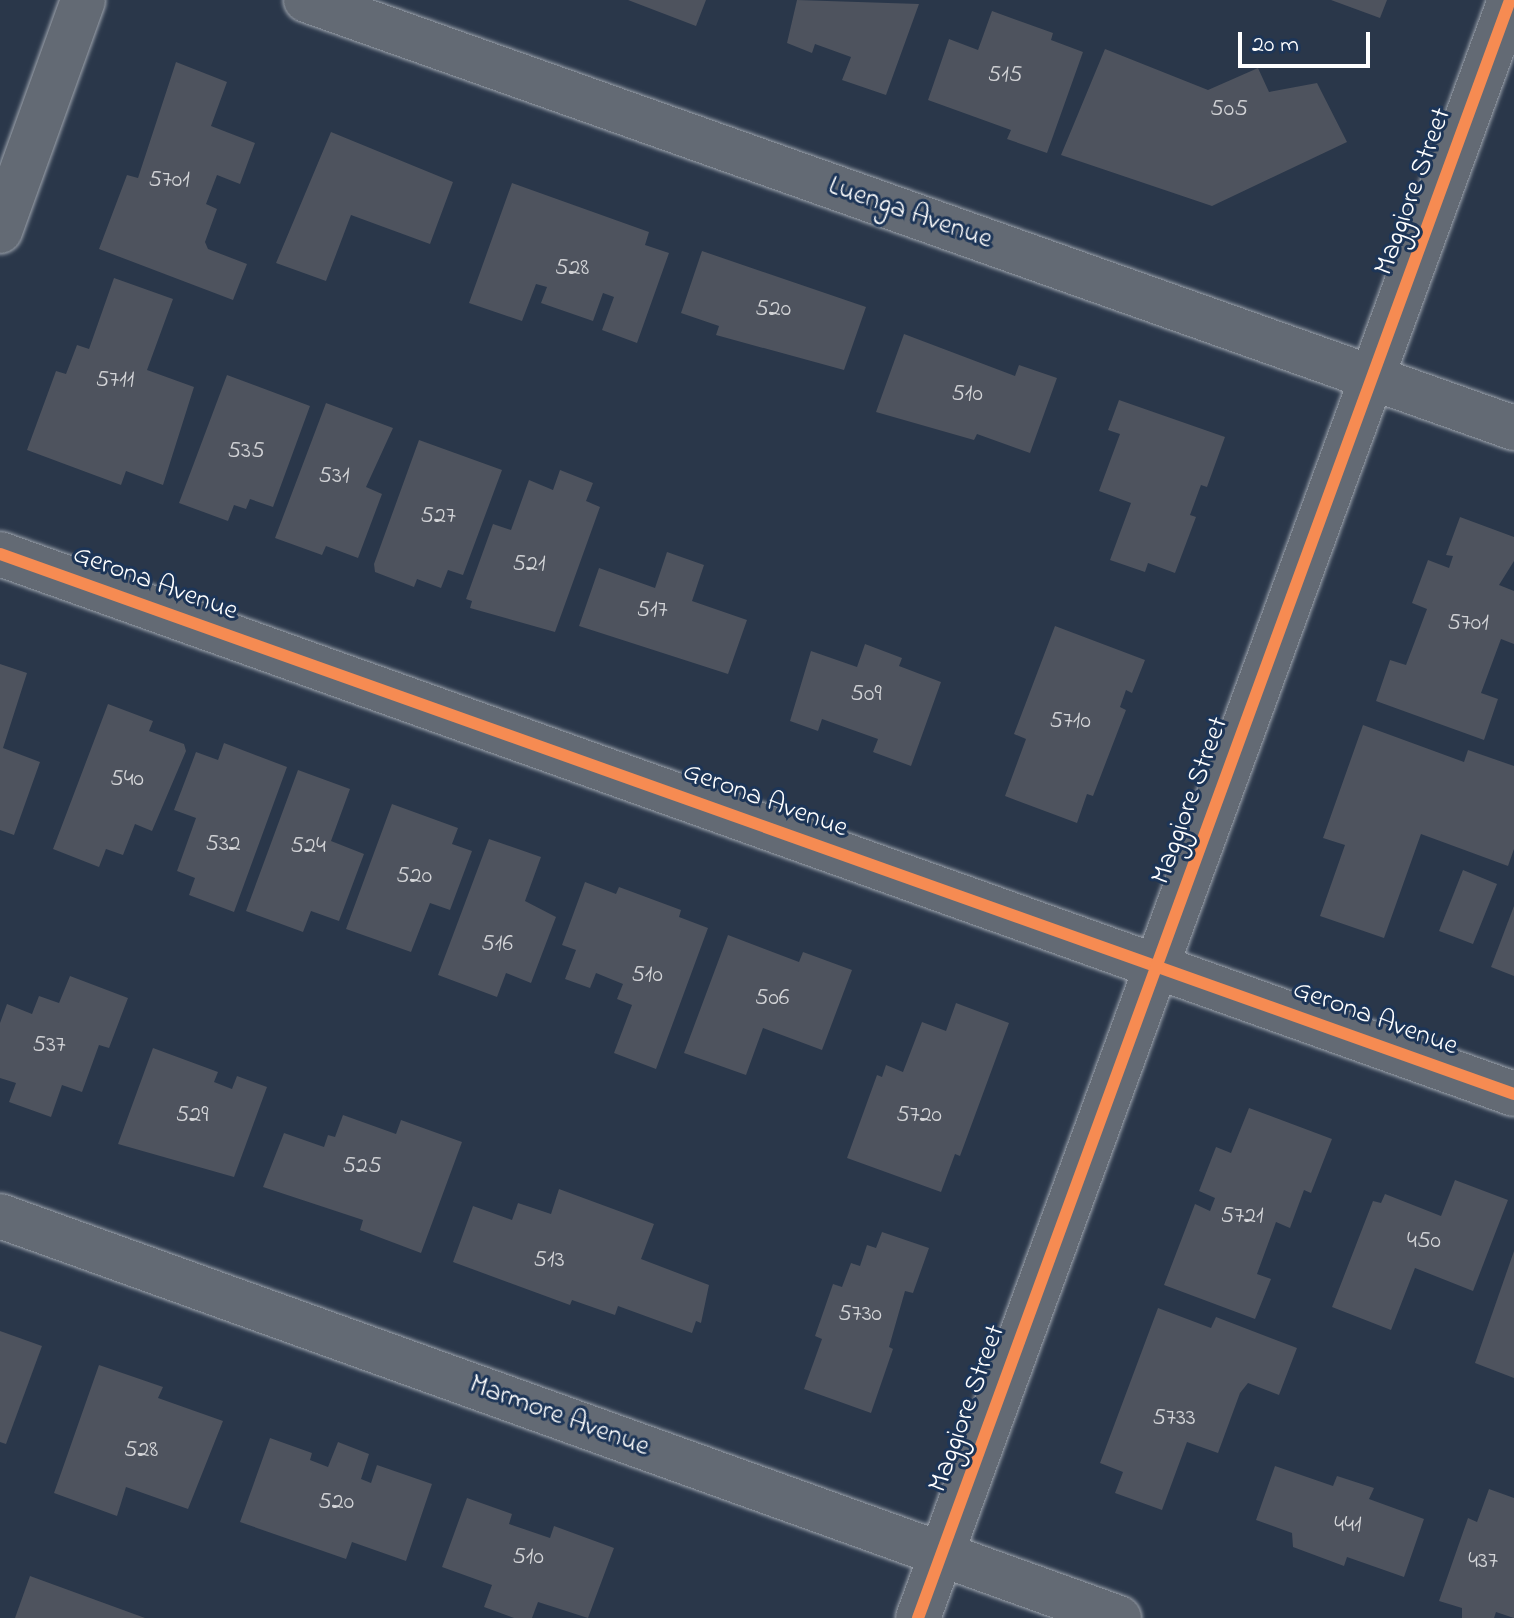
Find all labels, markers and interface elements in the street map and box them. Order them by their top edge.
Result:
scale bar [1242,16,1374,66]
text: 20 m [1252,28,1299,63]
house number: 515 [987,62,1023,90]
house number: 505 [1210,96,1248,124]
street label: Maggiore Street [1368,104,1460,280]
house number: 5701 [148,167,190,195]
street label: Luenga Avenue [824,170,996,258]
house number: 528 [555,255,589,283]
house number: 520 [755,296,791,324]
house number: 5711 [96,367,134,395]
house number: 510 [951,381,983,409]
house number: 535 [227,438,265,466]
house number: 531 [318,463,350,491]
house number: 527 [420,503,456,531]
street label: Gerona Avenue [68,539,242,629]
house number: 521 [512,551,546,579]
house number: 517 [636,597,668,625]
house number: 5701 [1447,610,1489,638]
house number: 509 [850,681,882,709]
house number: 5710 [1049,708,1091,736]
street label: Maggiore Street [1145,713,1237,889]
street label: Gerona Avenue [678,756,852,846]
house number: 540 [110,766,144,794]
house number: 532 [205,831,241,859]
house number: 524 [290,833,326,861]
house number: 520 [396,863,432,891]
house number: 516 [481,931,513,959]
house number: 510 [631,962,663,990]
street label: Gerona Avenue [1288,974,1462,1064]
house number: 506 [755,985,789,1013]
house number: 537 [32,1032,66,1060]
house number: 529 [176,1102,208,1130]
house number: 5720 [896,1102,942,1130]
house number: 525 [342,1153,382,1181]
house number: 5721 [1220,1203,1264,1231]
house number: 450 [1407,1228,1441,1256]
house number: 513 [533,1247,565,1275]
house number: 5730 [838,1301,882,1329]
street label: Maggiore Street [922,1321,1014,1497]
street label: Marmore Avenue [464,1369,654,1465]
house number: 5733 [1152,1405,1196,1433]
house number: 528 [124,1437,158,1465]
house number: 520 [318,1489,354,1517]
house number: 441 [1334,1512,1362,1540]
house number: 510 [512,1544,544,1572]
house number: 437 [1468,1548,1498,1576]

